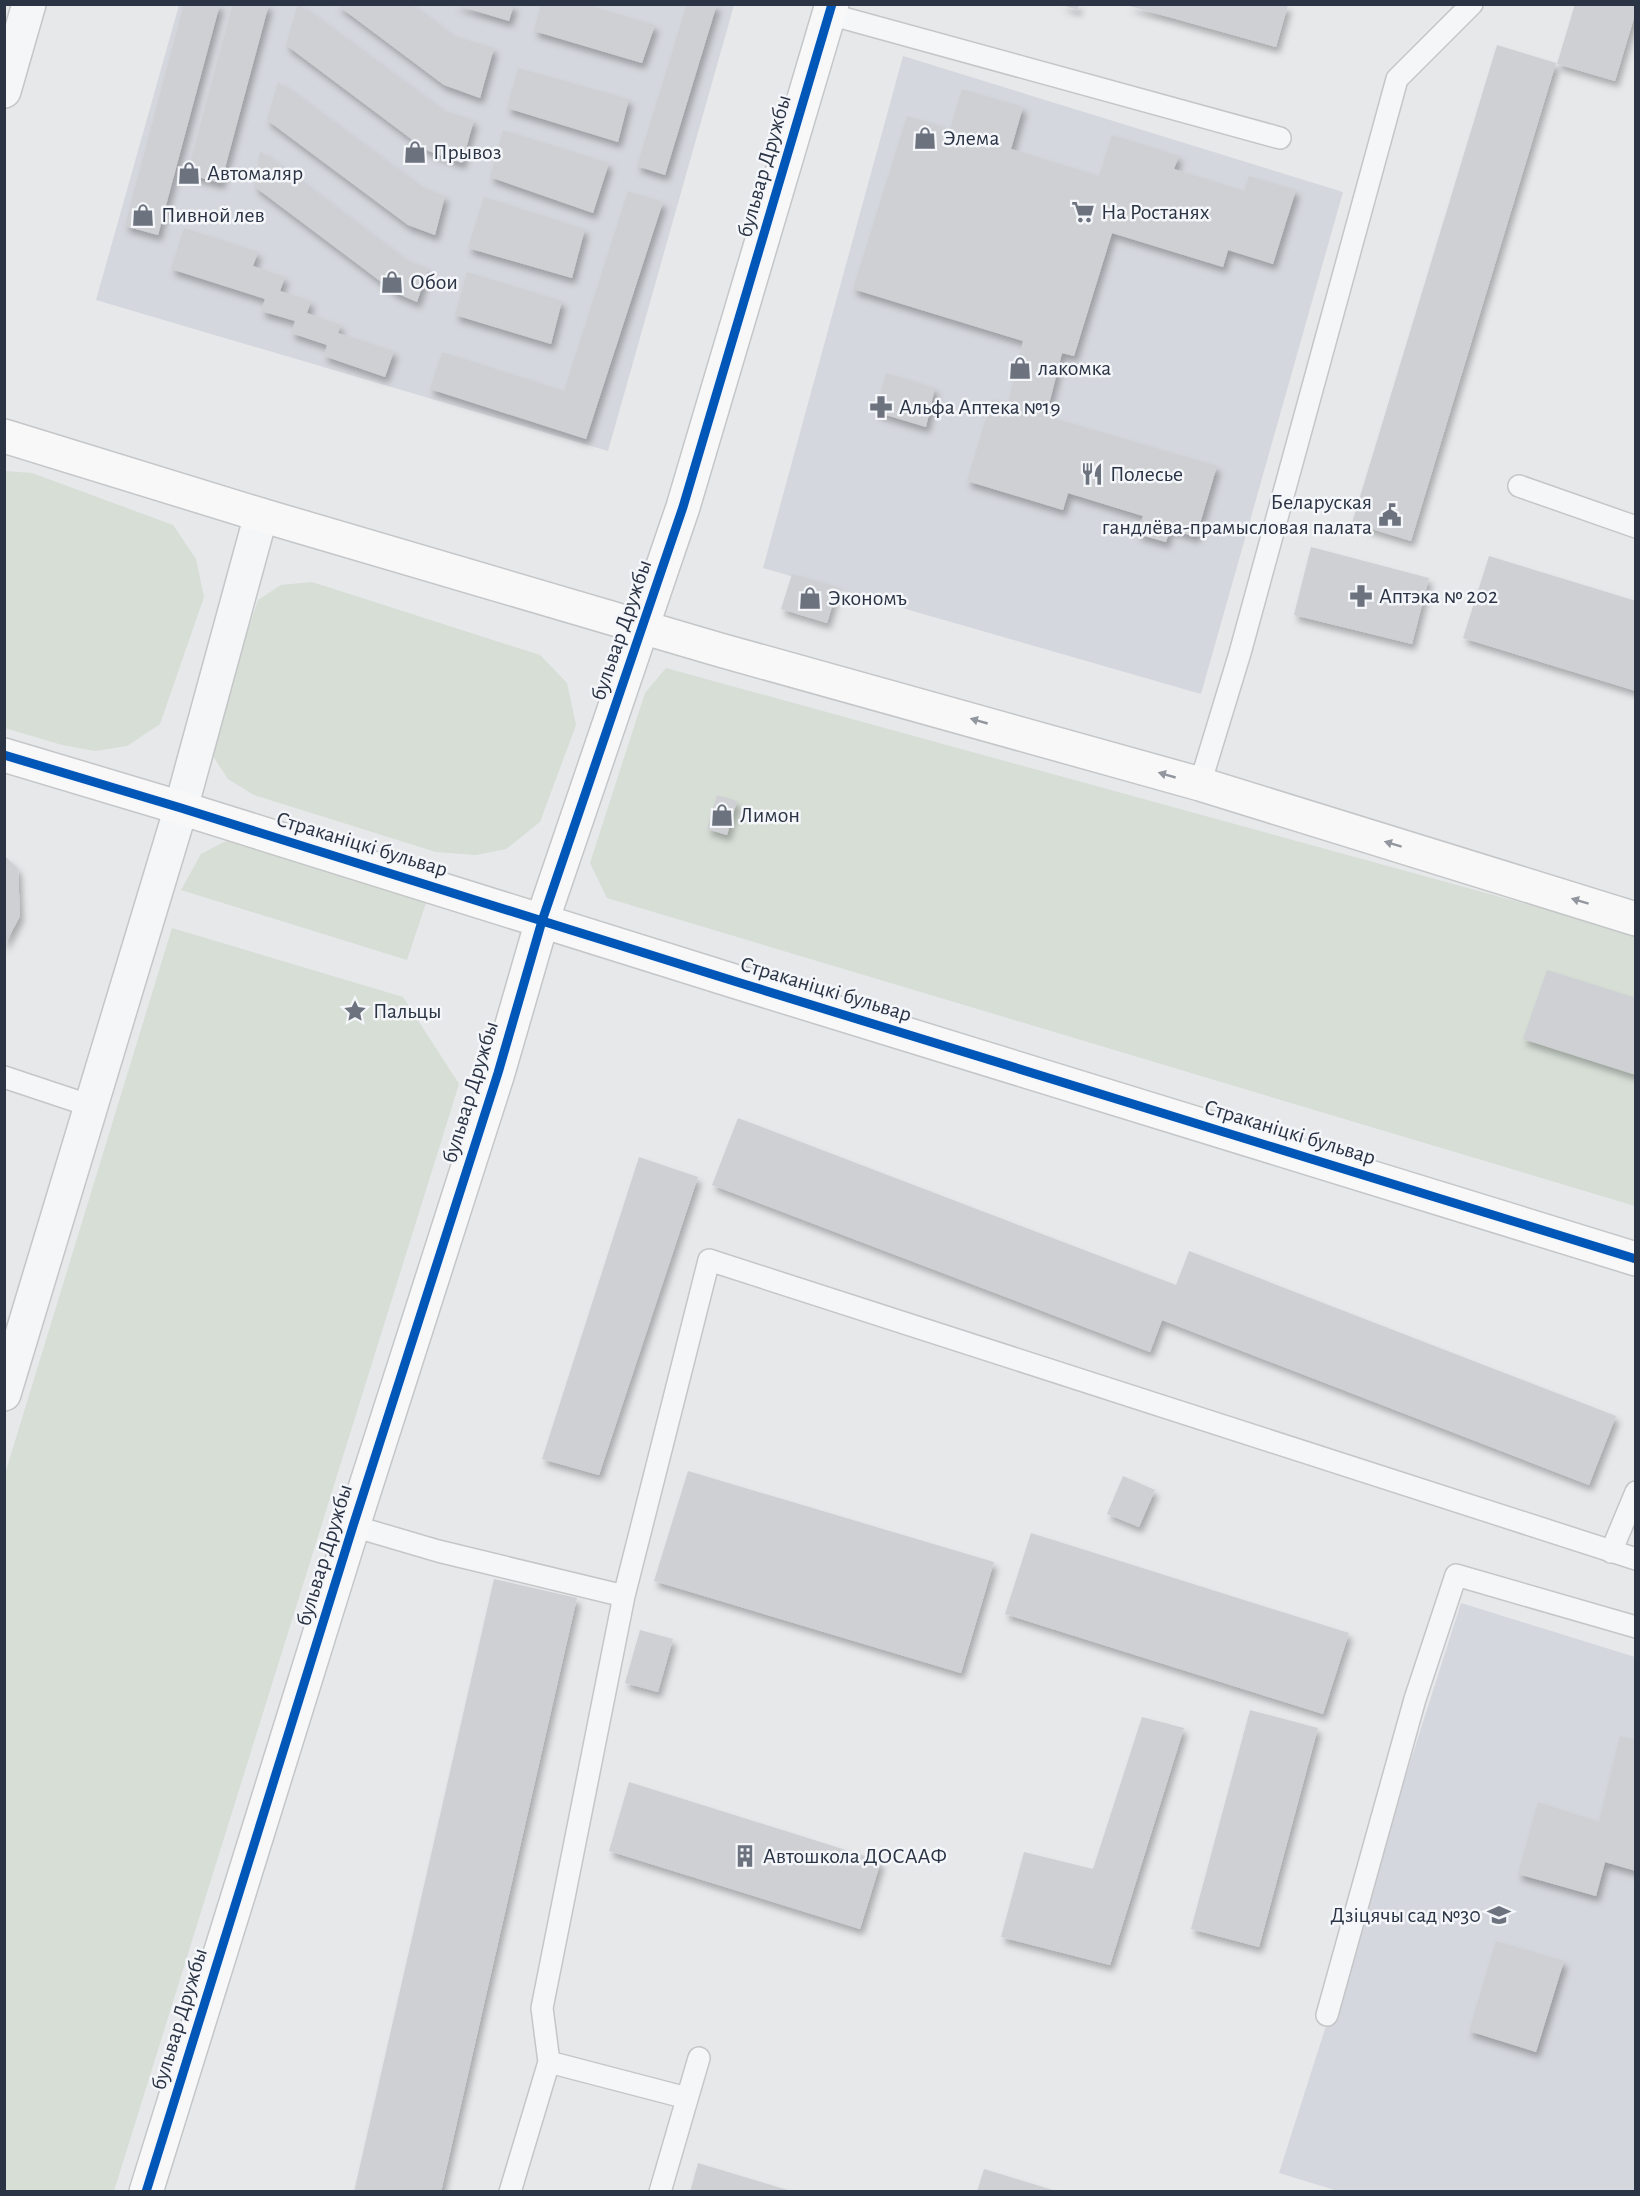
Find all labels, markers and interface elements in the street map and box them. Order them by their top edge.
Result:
street label: бульвар Дружбы [733,92,795,240]
shop icon: Элема [912,125,938,151]
place label: Элема [943,127,999,149]
shop icon: Прывоз [402,139,428,165]
place label: Прывоз [433,141,502,163]
shop icon: Автомаляр [176,160,202,186]
place label: Автомаляр [207,162,303,184]
supermarket icon: На Ростанях [1070,199,1096,225]
place label: На Ростанях [1101,201,1210,223]
shop icon: Пивной лев [130,202,156,228]
place label: Пивной лев [161,204,265,226]
shop icon: Обои [379,269,405,295]
place label: Обои [410,271,458,293]
shop icon: лакомка [1007,355,1033,381]
place label: лакомка [1038,357,1111,379]
pharmacy icon: Альфа Аптека №19 [868,394,894,420]
place label: Альфа Аптека №19 [899,396,1061,418]
restaurant icon: Полесье [1079,461,1105,487]
place label: Полесье [1110,463,1183,485]
place label: Беларуская гандлёва-прамысловая палата [1102,491,1372,538]
public building icon: Беларуская гандлёва-прамысловая палата [1377,502,1403,528]
street label: бульвар Дружбы [587,557,655,703]
pharmacy icon: Аптэка № 202 [1348,583,1374,609]
shop icon: Экономъ [797,585,823,611]
place label: Аптэка № 202 [1379,585,1498,607]
place label: Экономъ [828,587,907,609]
one-way arrow [970,716,988,725]
one-way arrow [1157,770,1175,779]
shop icon: Лимон [709,802,735,828]
place label: Лимон [740,804,800,826]
street label: Страканіцкі бульвар [274,807,450,881]
one-way arrow [1384,839,1402,848]
one-way arrow [1571,896,1589,905]
street label: Страканіцкі бульвар [738,952,914,1026]
place icon: Пальцы [342,998,368,1024]
place label: Пальцы [373,1000,442,1022]
street label: бульвар Дружбы [438,1019,502,1165]
street label: Страканіцкі бульвар [1202,1095,1378,1169]
street label: бульвар Дружбы [292,1482,356,1628]
building icon: Автошкола ДОСААФ [732,1843,758,1869]
place label: Автошкола ДОСААФ [763,1845,947,1867]
school or university icon: Дзіцячы сад №30 [1486,1902,1512,1928]
place label: Дзіцячы сад №30 [1331,1904,1481,1926]
street label: бульвар Дружбы [147,1946,211,2092]

